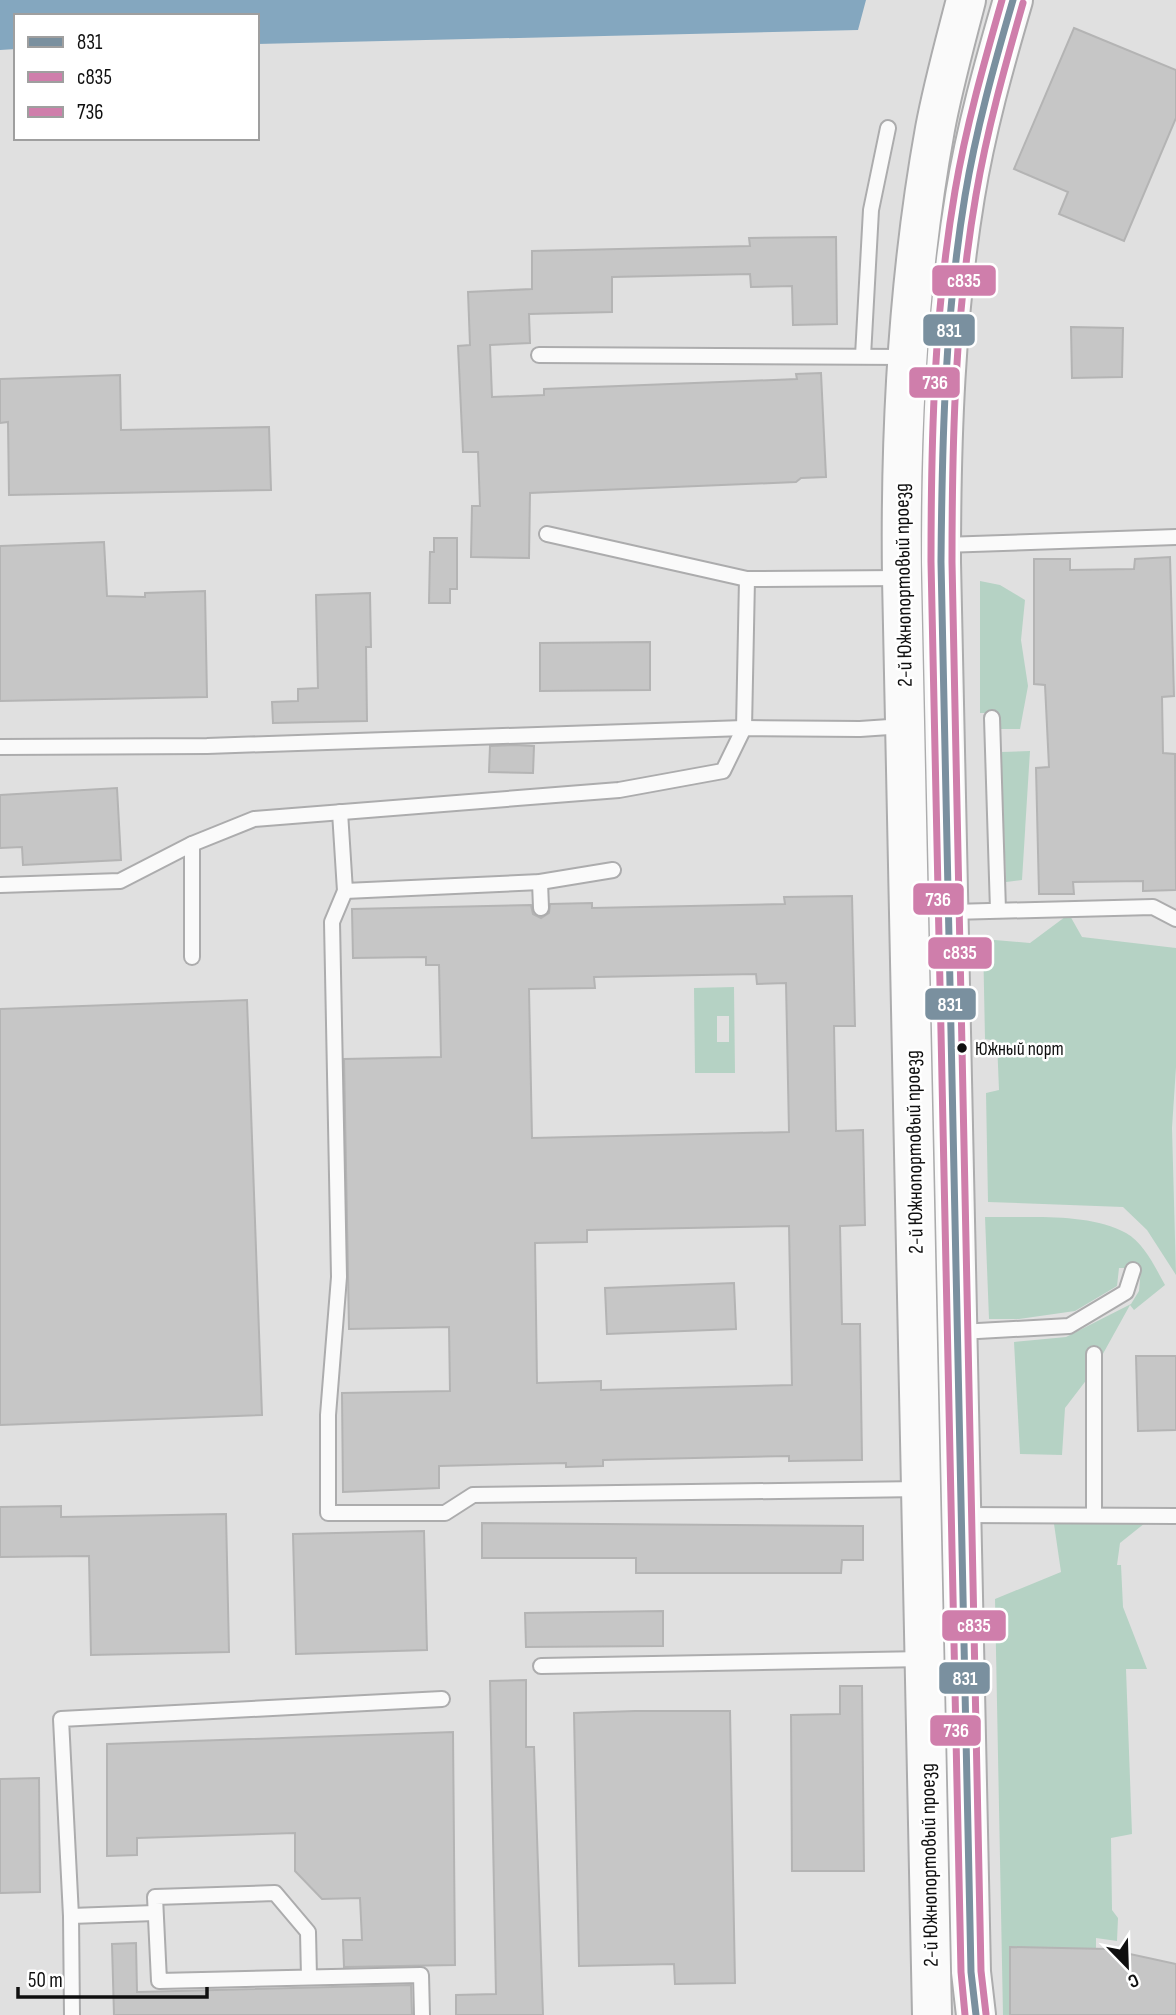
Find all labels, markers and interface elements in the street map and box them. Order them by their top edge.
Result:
legend [14,14,259,140]
text: 831 [77,30,103,55]
text: с835 [77,65,112,90]
text: 736 [77,100,103,125]
line badge: с835 [931,264,997,297]
text: с835 [947,270,981,293]
line badge: 831 [922,313,976,347]
text: 831 [937,320,962,343]
line badge: 736 [908,366,961,399]
text: 736 [922,372,948,395]
street label: 2-й Южнопортовый проезд [889,483,918,687]
line badge: 736 [912,882,965,916]
text: 736 [925,889,951,912]
line badge: с835 [927,936,993,970]
text: с835 [943,942,977,965]
line badge: 831 [924,987,977,1021]
text: 831 [938,994,963,1017]
place label: Южный порт [975,1038,1064,1061]
marker: Южный порт [955,1041,969,1055]
street label: 2-й Южнопортовый проезд [900,1050,929,1254]
line badge: с835 [941,1609,1007,1642]
text: с835 [957,1615,991,1638]
line badge: 831 [938,1661,991,1695]
text: 831 [953,1668,978,1691]
line badge: 736 [929,1714,982,1747]
text: 736 [943,1720,969,1743]
street label: 2-й Южнопортовый проезд [915,1763,944,1967]
north arrow [1092,1931,1162,2001]
scale bar [18,1955,206,1999]
text: 50 m [28,1968,63,1993]
text: С [1124,1968,1142,1993]

